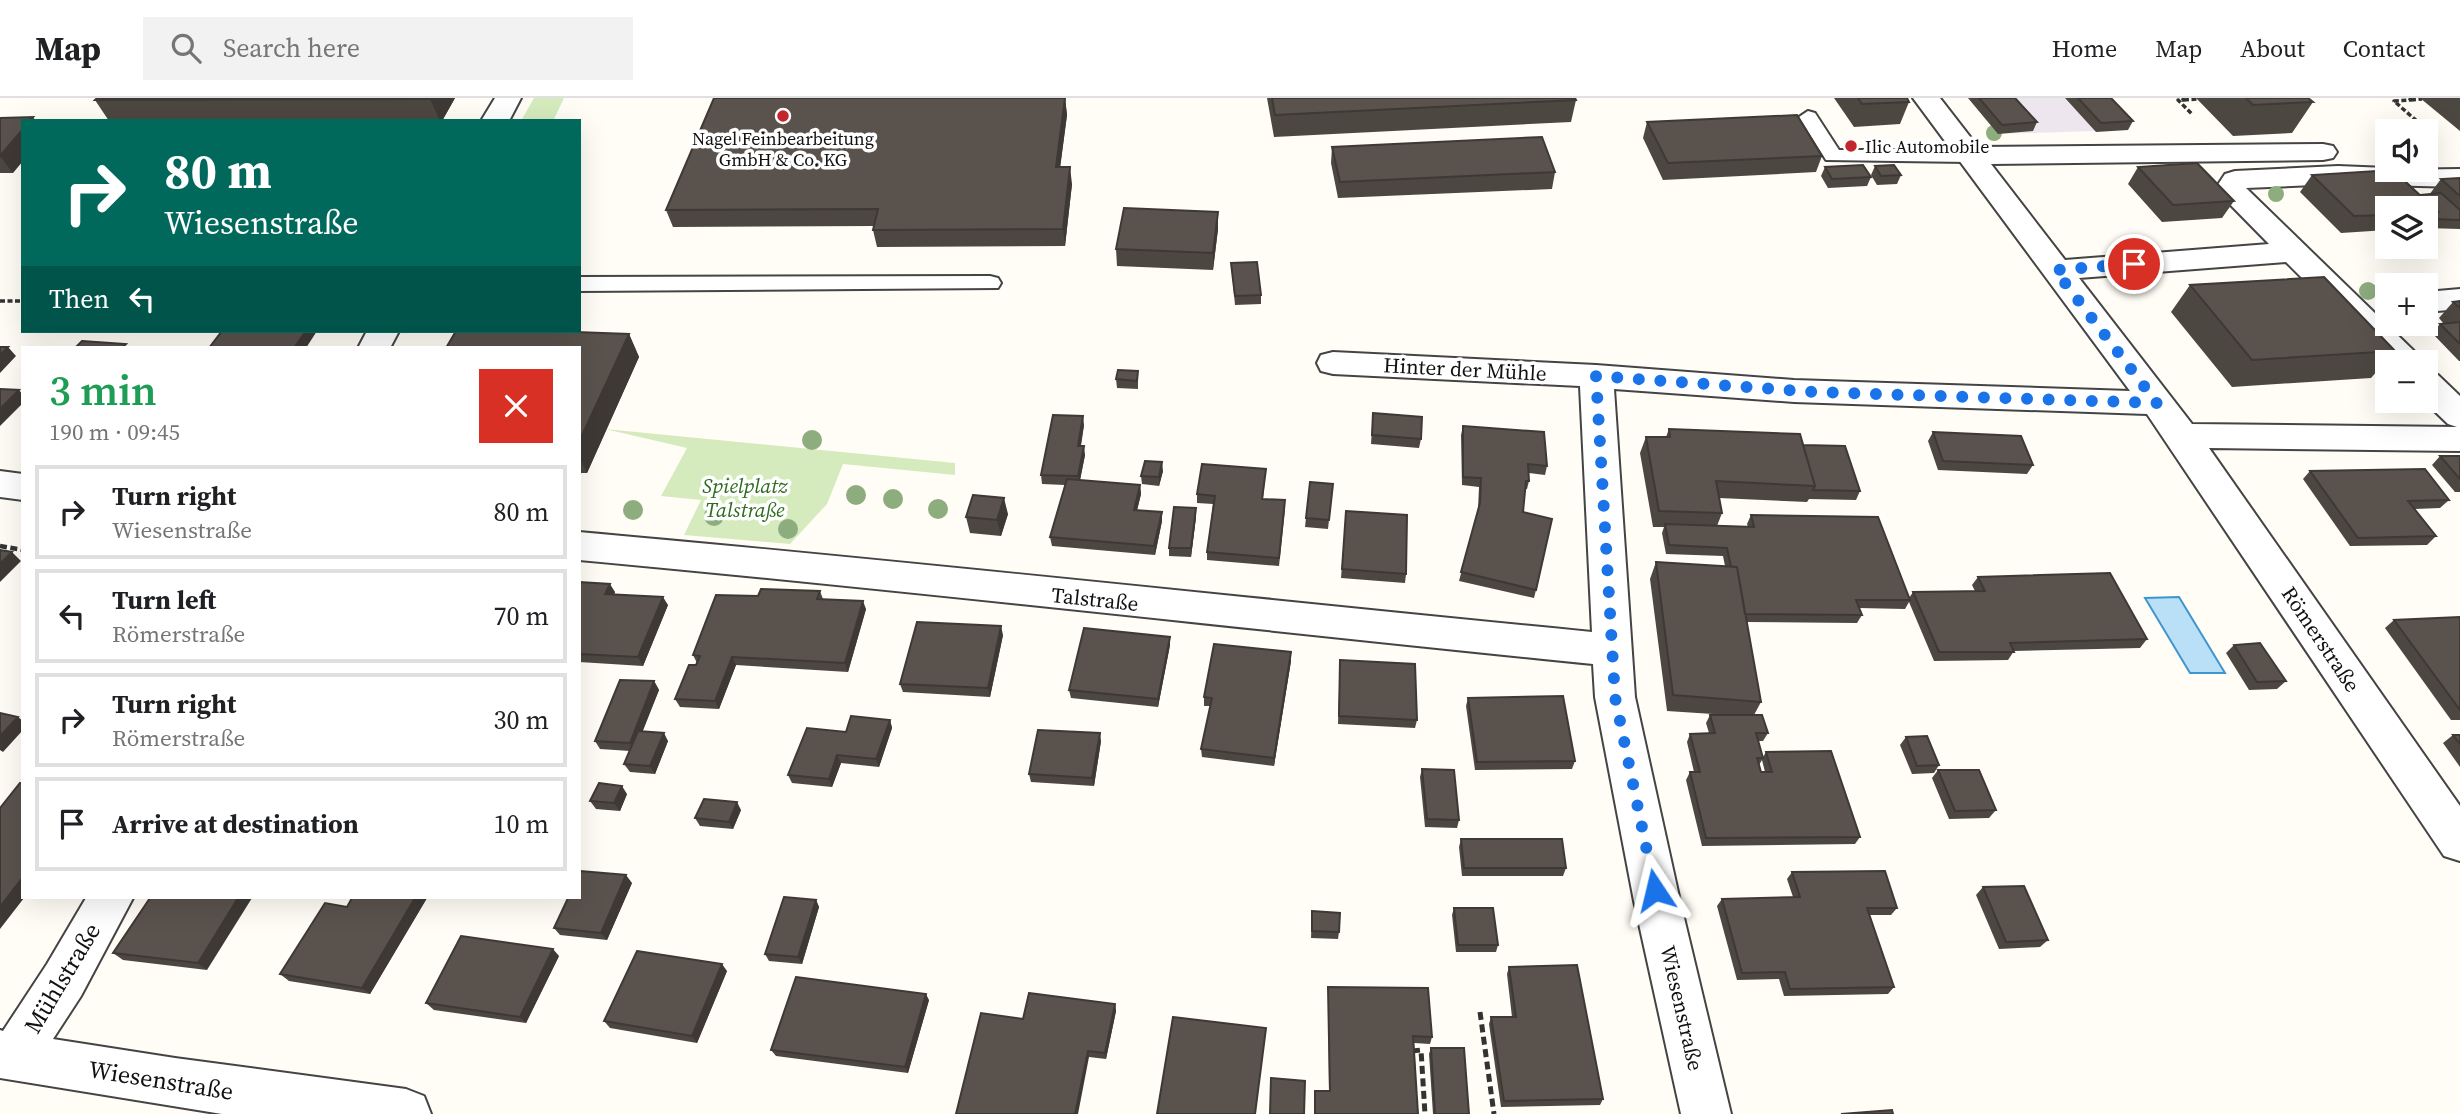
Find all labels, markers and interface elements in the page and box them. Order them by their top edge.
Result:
search box [143,17,633,80]
text: Map [35,26,101,71]
icon: search [167,29,205,67]
text: Search here [223,30,360,66]
text: Home [2052,32,2117,65]
text: Map [2155,32,2202,65]
text: About [2240,32,2305,65]
text: Contact [2343,32,2425,65]
marker: Nagel Feinbearbeitung GmbH & Co. KG [775,108,791,124]
map controls [2375,119,2438,413]
button: sound [2375,119,2438,182]
place label: Nagel Feinbearbeitung GmbH & Co. KG [692,126,874,172]
place label: Ilic Automobile [1865,134,1989,159]
text: 80 m [164,137,272,204]
marker: Ilic Automobile [1843,138,1859,154]
icon: right [49,147,140,238]
button: layers [2375,196,2438,259]
text: Wiesenstraße [164,201,359,245]
pin [2104,234,2164,294]
icon: arrive [2115,245,2153,283]
button: + [2375,273,2438,336]
icon: left [123,280,161,318]
text: Then [49,281,109,317]
street label: Hinter der Mühle [1383,350,1547,388]
button: − [2375,350,2438,413]
text: 3 min [49,361,157,419]
button: close [479,369,553,443]
text: 190 m · 09:45 [49,416,180,448]
park label: Spielplatz Talstraße [702,471,789,524]
text: Turn right [112,478,236,514]
icon: right [53,493,91,531]
text: 80 m [494,494,549,530]
text: Wiesenstraße [112,514,252,546]
street label: Talstraße [1050,580,1140,618]
street label: Römerstraße [2275,580,2367,698]
text: Turn left [112,582,216,618]
icon: left [53,597,91,635]
text: 70 m [494,598,549,634]
text: Römerstraße [112,618,245,650]
text: Turn right [112,686,236,722]
icon: right [53,701,91,739]
text: 30 m [494,702,549,738]
text: Römerstraße [112,722,245,754]
icon: arrive [53,805,91,843]
text: Arrive at destination [112,806,359,842]
text: 10 m [494,806,549,842]
position arrow [1618,853,1692,927]
street label: Mühlstraße [16,917,108,1039]
street label: Wiesenstraße [1654,943,1710,1073]
street label: Wiesenstraße [86,1052,236,1108]

